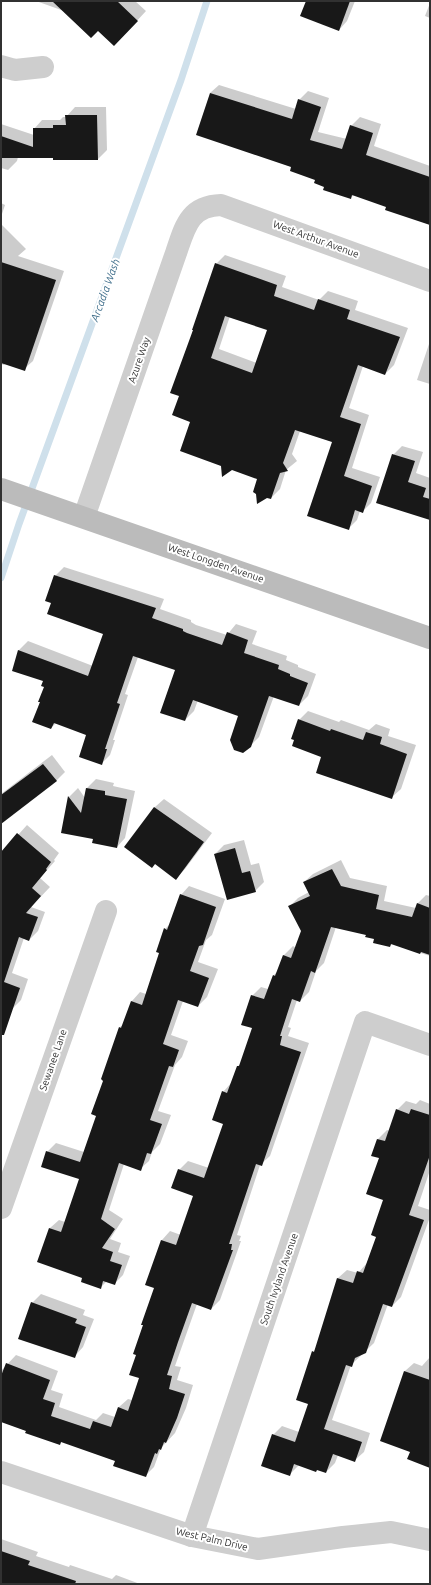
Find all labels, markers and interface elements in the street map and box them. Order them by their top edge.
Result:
street label: West Arthur Avenue [272,218,360,260]
water label: Arcadia Wash [88,257,122,324]
street label: Azure Way [126,336,152,384]
street label: West Longden Avenue [167,541,265,585]
street label: Sewanee Lane [37,1028,69,1092]
street label: South Ivyland Avenue [258,1232,300,1326]
street label: West Palm Drive [175,1525,249,1553]

